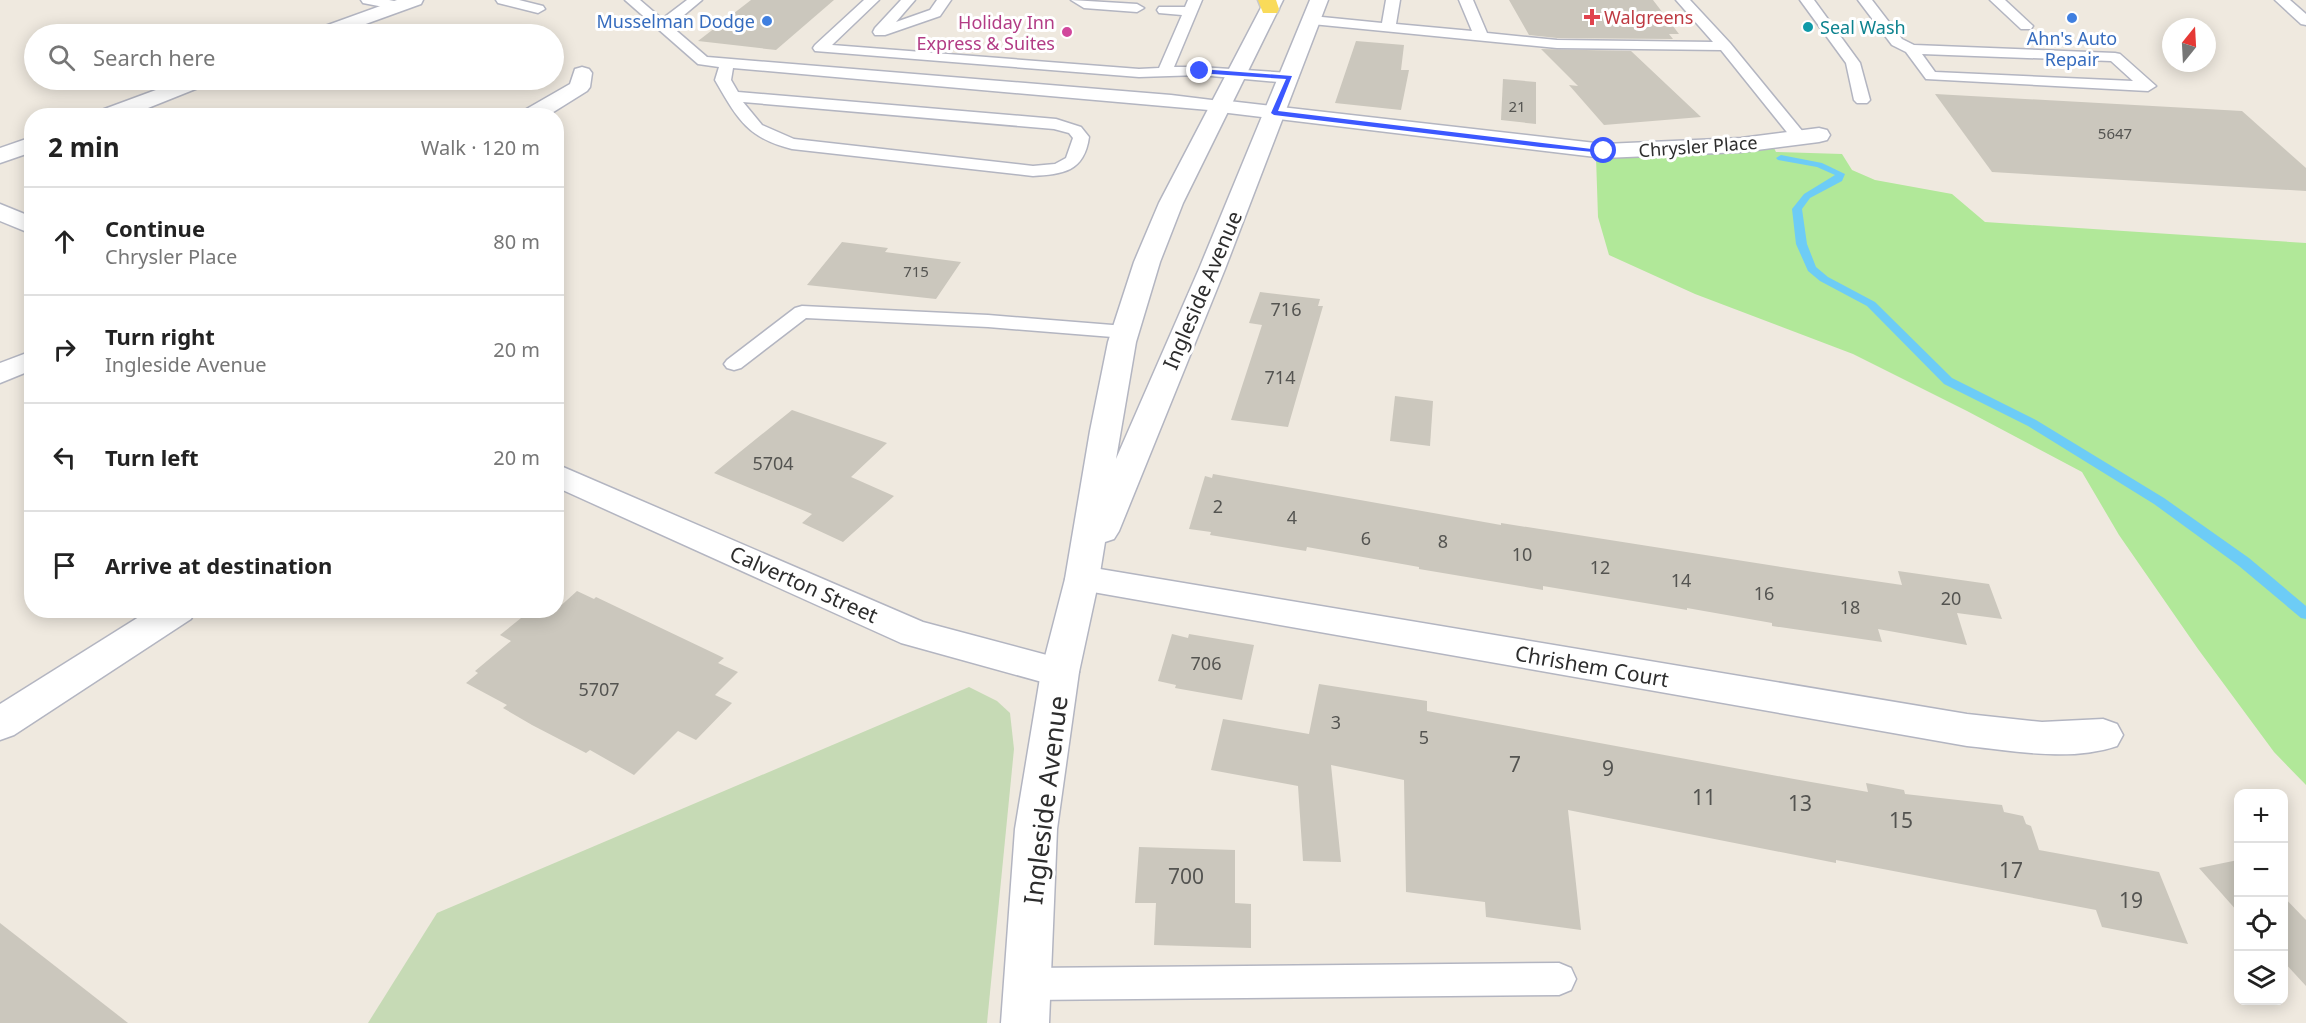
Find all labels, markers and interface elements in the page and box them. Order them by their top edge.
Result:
place label: Walgreens [1604,5,1693,29]
place label: Musselman Dodge [596,9,755,33]
place label: Holiday Inn Express & Suites [916,10,1055,55]
marker: Walgreens [1585,10,1599,24]
marker: Ahn's Auto Repair [2065,11,2079,25]
marker: Musselman Dodge [760,14,774,28]
place label: Seal Wash [1820,15,1906,39]
north arrow [2162,18,2216,72]
marker: Seal Wash [1801,20,1815,34]
search box [24,24,564,90]
marker: Holiday Inn Express & Suites [1060,25,1074,39]
place label: Ahn's Auto Repair [2027,26,2117,71]
icon: search [45,41,78,74]
text: Search here [93,42,215,72]
route end [1186,57,1212,83]
house number: 21 [1508,96,1526,116]
house number: 5647 [2098,123,2132,143]
text: 2 min [48,129,120,165]
street label: Chrysler Place [1638,130,1758,162]
text: Walk · 120 m [421,134,540,161]
route start [1590,137,1616,163]
street label: Ingleside Avenue [1156,206,1248,374]
text: Continue [105,213,205,243]
icon: ahead [48,225,81,258]
text: 80 m [493,228,540,255]
text: Chrysler Place [105,243,237,270]
house number: 715 [903,261,929,281]
house number: 716 [1271,297,1301,321]
text: Turn right [105,321,215,351]
icon: right [48,333,81,366]
text: 20 m [493,336,540,363]
text: Ingleside Avenue [105,351,267,378]
house number: 714 [1265,365,1295,389]
icon: left [48,441,81,474]
text: Turn left [105,442,199,472]
text: 20 m [493,444,540,471]
house number: 5704 [752,451,794,475]
house number: 2 [1213,494,1223,518]
house number: 4 [1287,505,1297,529]
house number: 6 [1361,526,1371,550]
house number: 8 [1438,529,1448,553]
street label: Calverton Street [726,539,883,629]
house number: 10 [1512,542,1532,566]
icon: arrive [48,549,81,582]
text: Arrive at destination [105,550,332,580]
house number: 12 [1590,555,1610,579]
house number: 14 [1671,568,1691,592]
house number: 16 [1754,581,1774,605]
house number: 20 [1941,586,1961,610]
house number: 18 [1840,595,1860,619]
street label: Chrishem Court [1513,639,1671,693]
house number: 706 [1191,651,1221,675]
house number: 5707 [578,677,620,701]
street label: Ingleside Avenue [1014,694,1076,906]
house number: 3 [1331,710,1341,734]
house number: 5 [1419,725,1429,749]
house number: 7 [1509,750,1521,778]
house number: 9 [1602,754,1614,782]
house number: 11 [1692,783,1716,811]
house number: 13 [1788,789,1812,817]
map controls [2234,789,2288,1005]
button: + [2234,789,2288,843]
house number: 15 [1889,806,1913,834]
button: − [2234,843,2288,897]
house number: 17 [1999,856,2023,884]
house number: 700 [1168,862,1204,890]
house number: 19 [2119,886,2143,914]
button: locate [2234,897,2288,951]
button: layers [2234,951,2288,1005]

